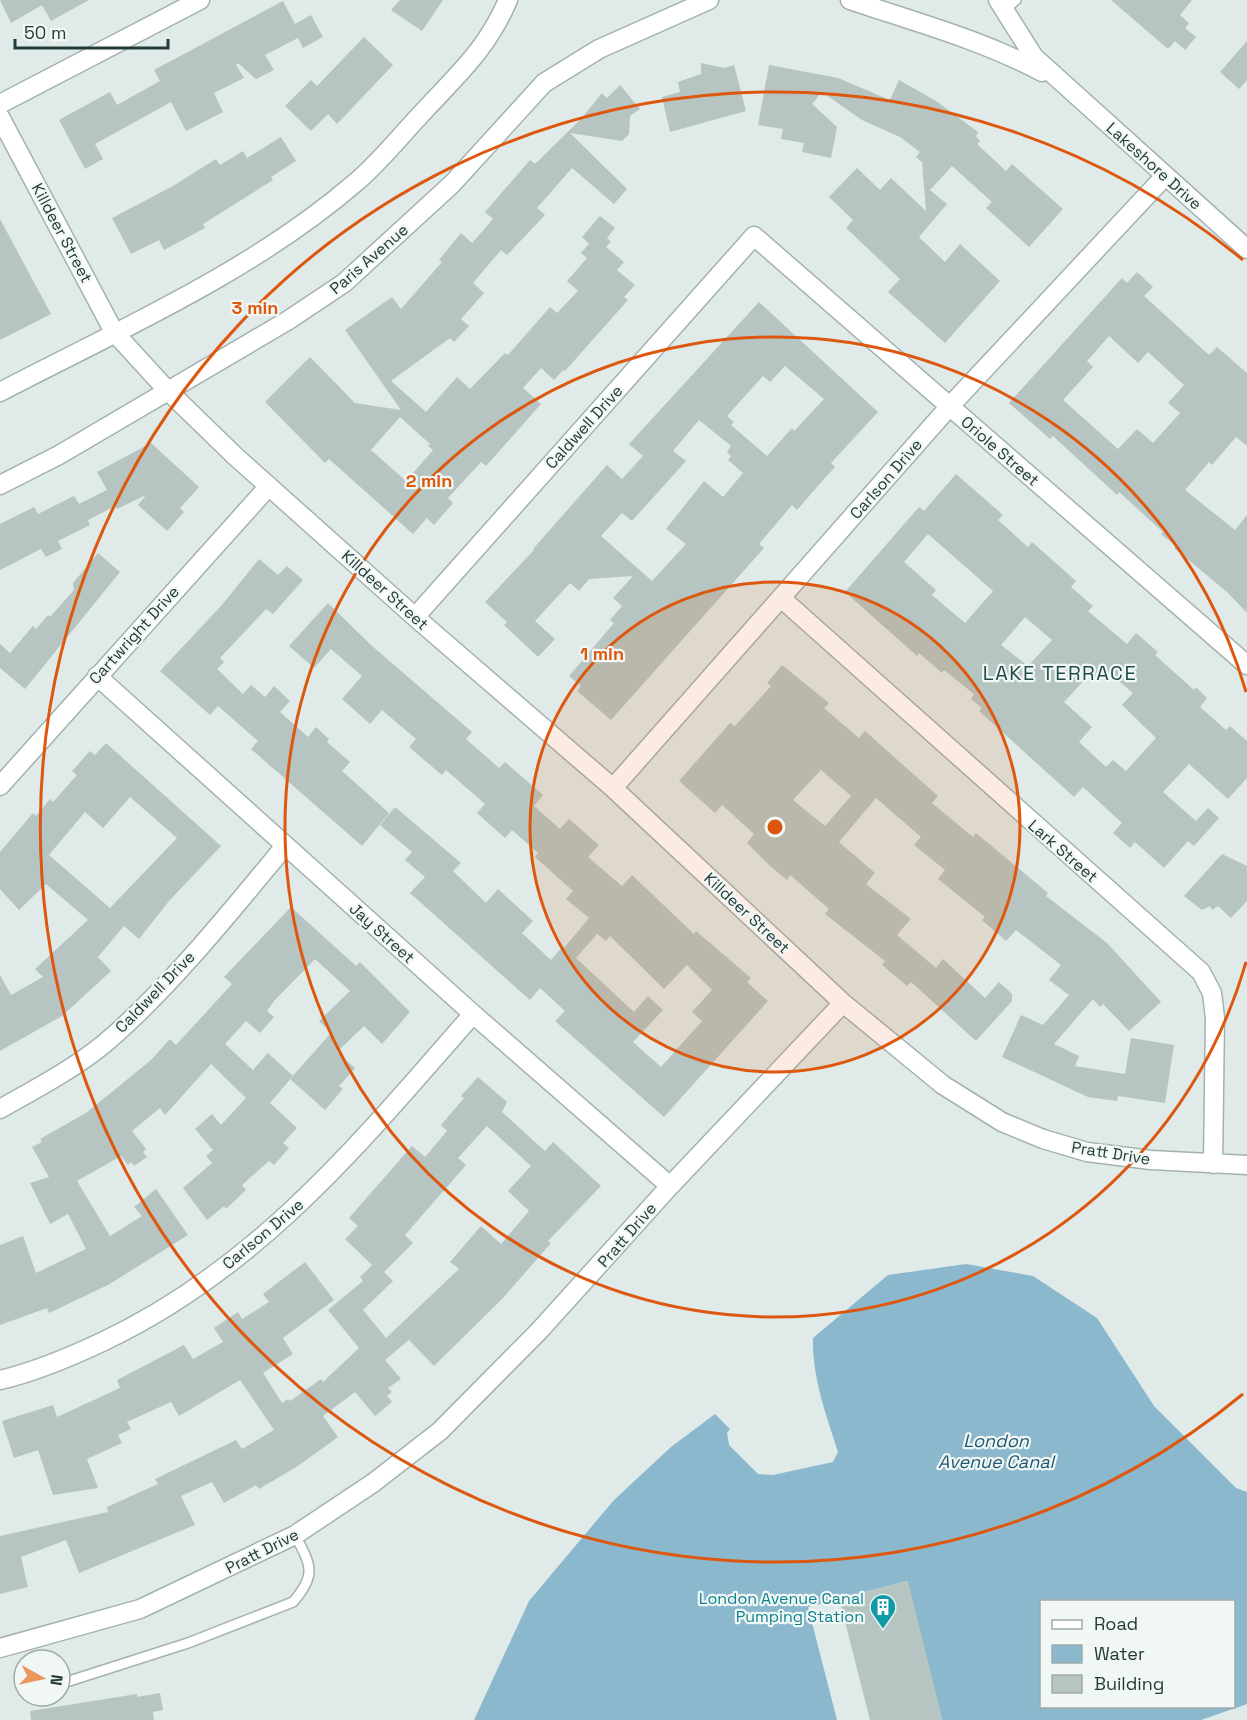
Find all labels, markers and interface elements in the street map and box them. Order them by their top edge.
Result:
scale bar [15,12,168,50]
text: 50 m [24,21,66,44]
street label: Lakeshore Drive [1102,118,1206,214]
street label: Killdeer Street [27,180,97,286]
street label: Paris Avenue [325,219,413,299]
text: 3 min [232,296,278,319]
street label: Caldwell Drive [541,381,627,473]
street label: Oriole Street [957,411,1043,491]
street label: Carlson Drive [845,434,927,524]
text: 2 min [406,469,452,492]
street label: Killdeer Street [337,545,433,635]
street label: Cartwright Drive [84,581,184,689]
text: 1 min [580,642,624,665]
district label: LAKE TERRACE [983,660,1137,686]
street label: Lark Street [1024,815,1102,887]
centre of rings [765,817,785,837]
street label: Killdeer Street [700,868,794,958]
street label: Jay Street [345,898,419,968]
street label: Caldwell Drive [111,947,199,1037]
street label: Pratt Drive [1070,1136,1152,1170]
street label: Carlson Drive [218,1194,308,1274]
street label: Pratt Drive [593,1198,661,1272]
water label: London Avenue Canal [938,1429,1057,1473]
street label: Pratt Drive [222,1524,302,1578]
place label: London Avenue Canal Pumping Station [699,1588,864,1627]
building icon: London Avenue Canal Pumping Station [868,1592,898,1630]
legend [1040,1600,1235,1708]
text: Road [1094,1612,1138,1635]
text: Water [1094,1642,1145,1665]
north arrow [12,1648,72,1708]
text: Building [1094,1672,1164,1695]
text: N [45,1673,68,1687]

